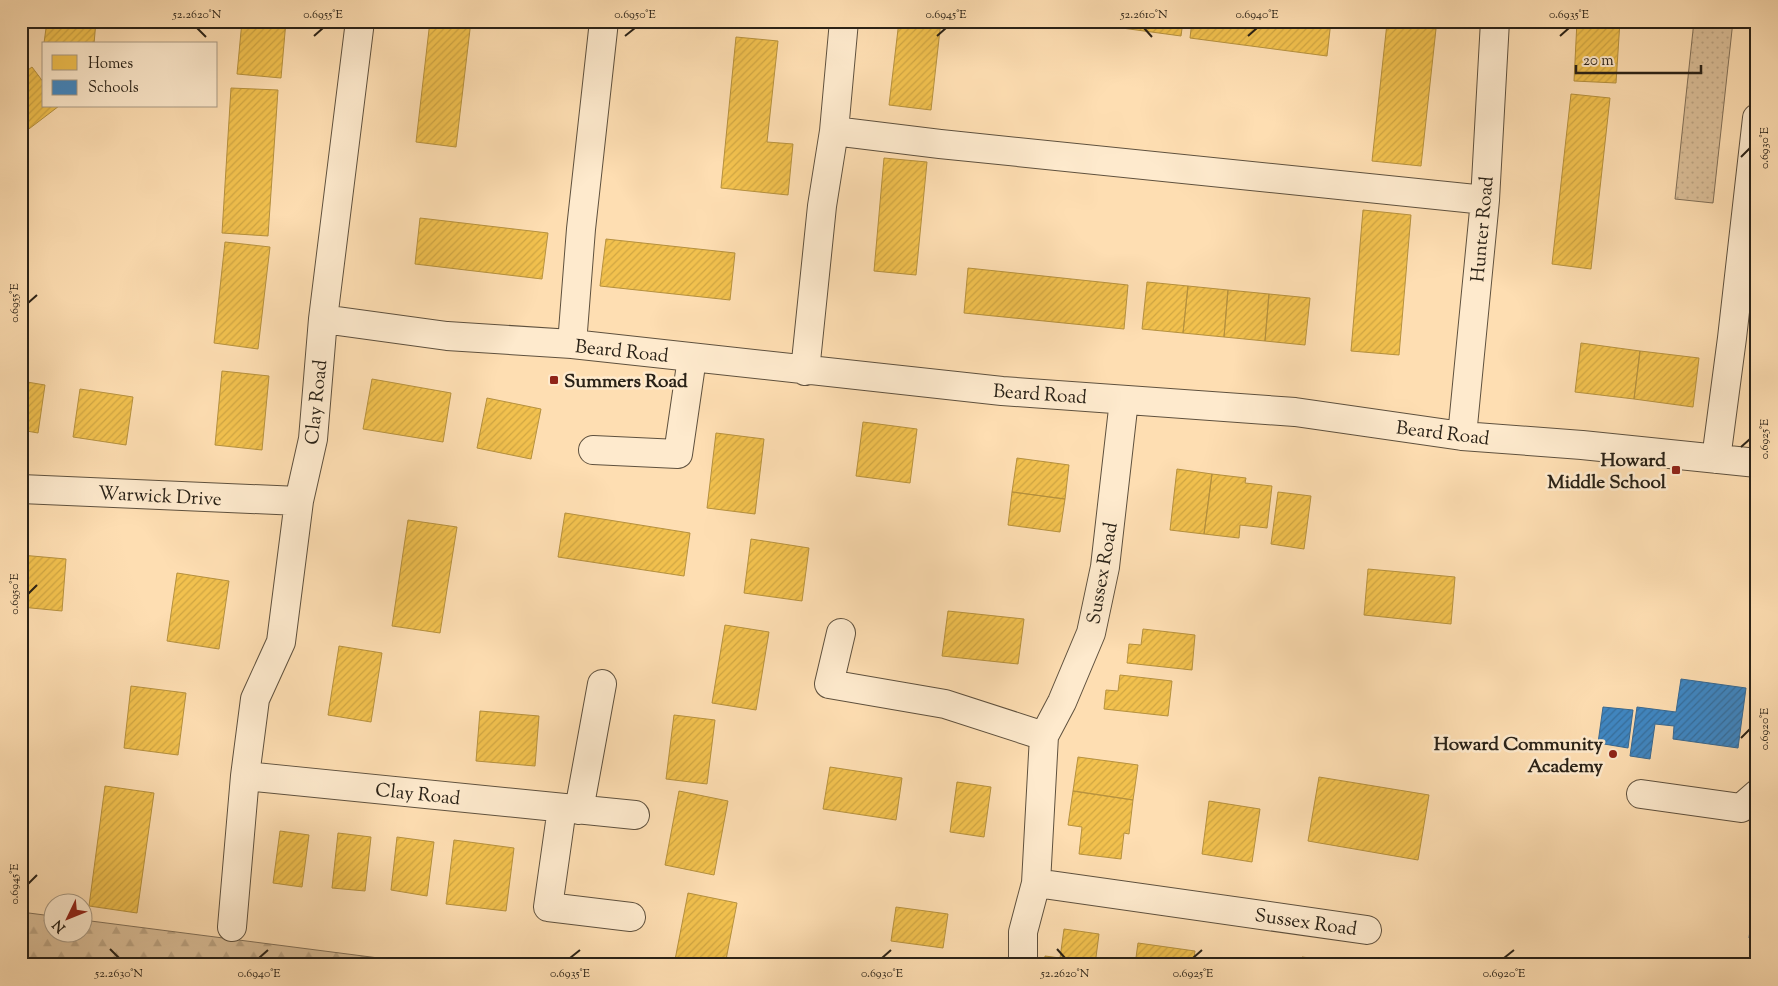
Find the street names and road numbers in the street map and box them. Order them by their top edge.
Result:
street label: Hunter Road [1465,175,1502,283]
street label: Beard Road [574,334,670,371]
street label: Clay Road [300,358,335,446]
street label: Beard Road [992,379,1088,412]
street label: Beard Road [1394,415,1491,454]
street label: Warwick Drive [97,481,222,514]
street label: Sussex Road [1081,520,1126,627]
street label: Clay Road [374,778,462,813]
street label: Sussex Road [1253,903,1359,944]

